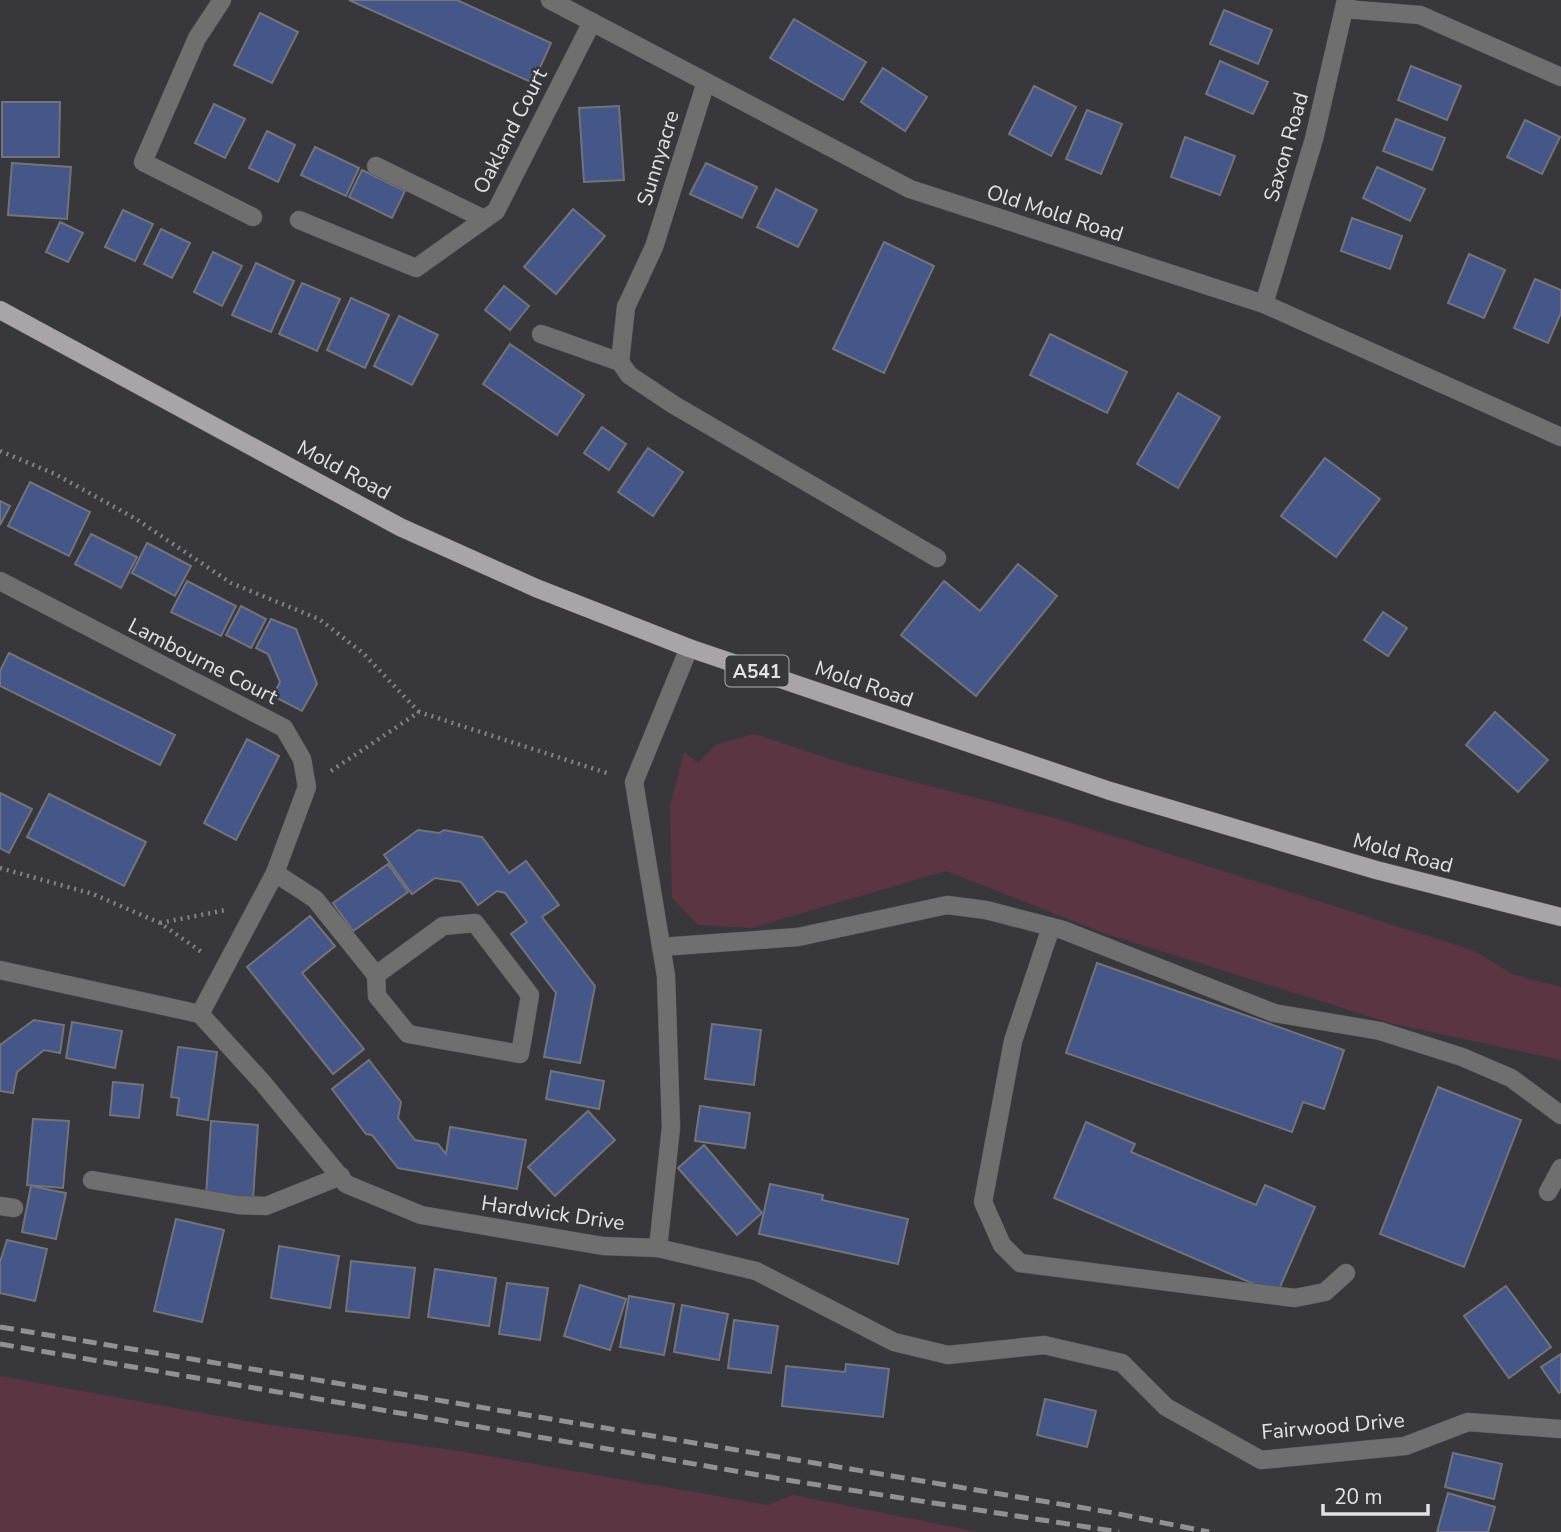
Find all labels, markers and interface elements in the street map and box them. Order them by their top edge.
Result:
street label: Oakland Court [466,63,554,198]
street label: Saxon Road [1257,89,1315,205]
street label: Sunnyacre [630,107,686,209]
street label: Old Mold Road [983,178,1127,248]
street label: Mold Road [292,434,396,506]
street label: Lambourne Court [123,611,283,711]
street label: Mold Road [811,654,917,714]
road number: A541 [726,656,788,686]
street label: Mold Road [1350,826,1456,880]
street label: Hardwick Drive [479,1189,627,1237]
street label: Fairwood Drive [1260,1406,1406,1446]
scale bar [1323,1472,1428,1516]
text: 20 m [1334,1483,1383,1511]

